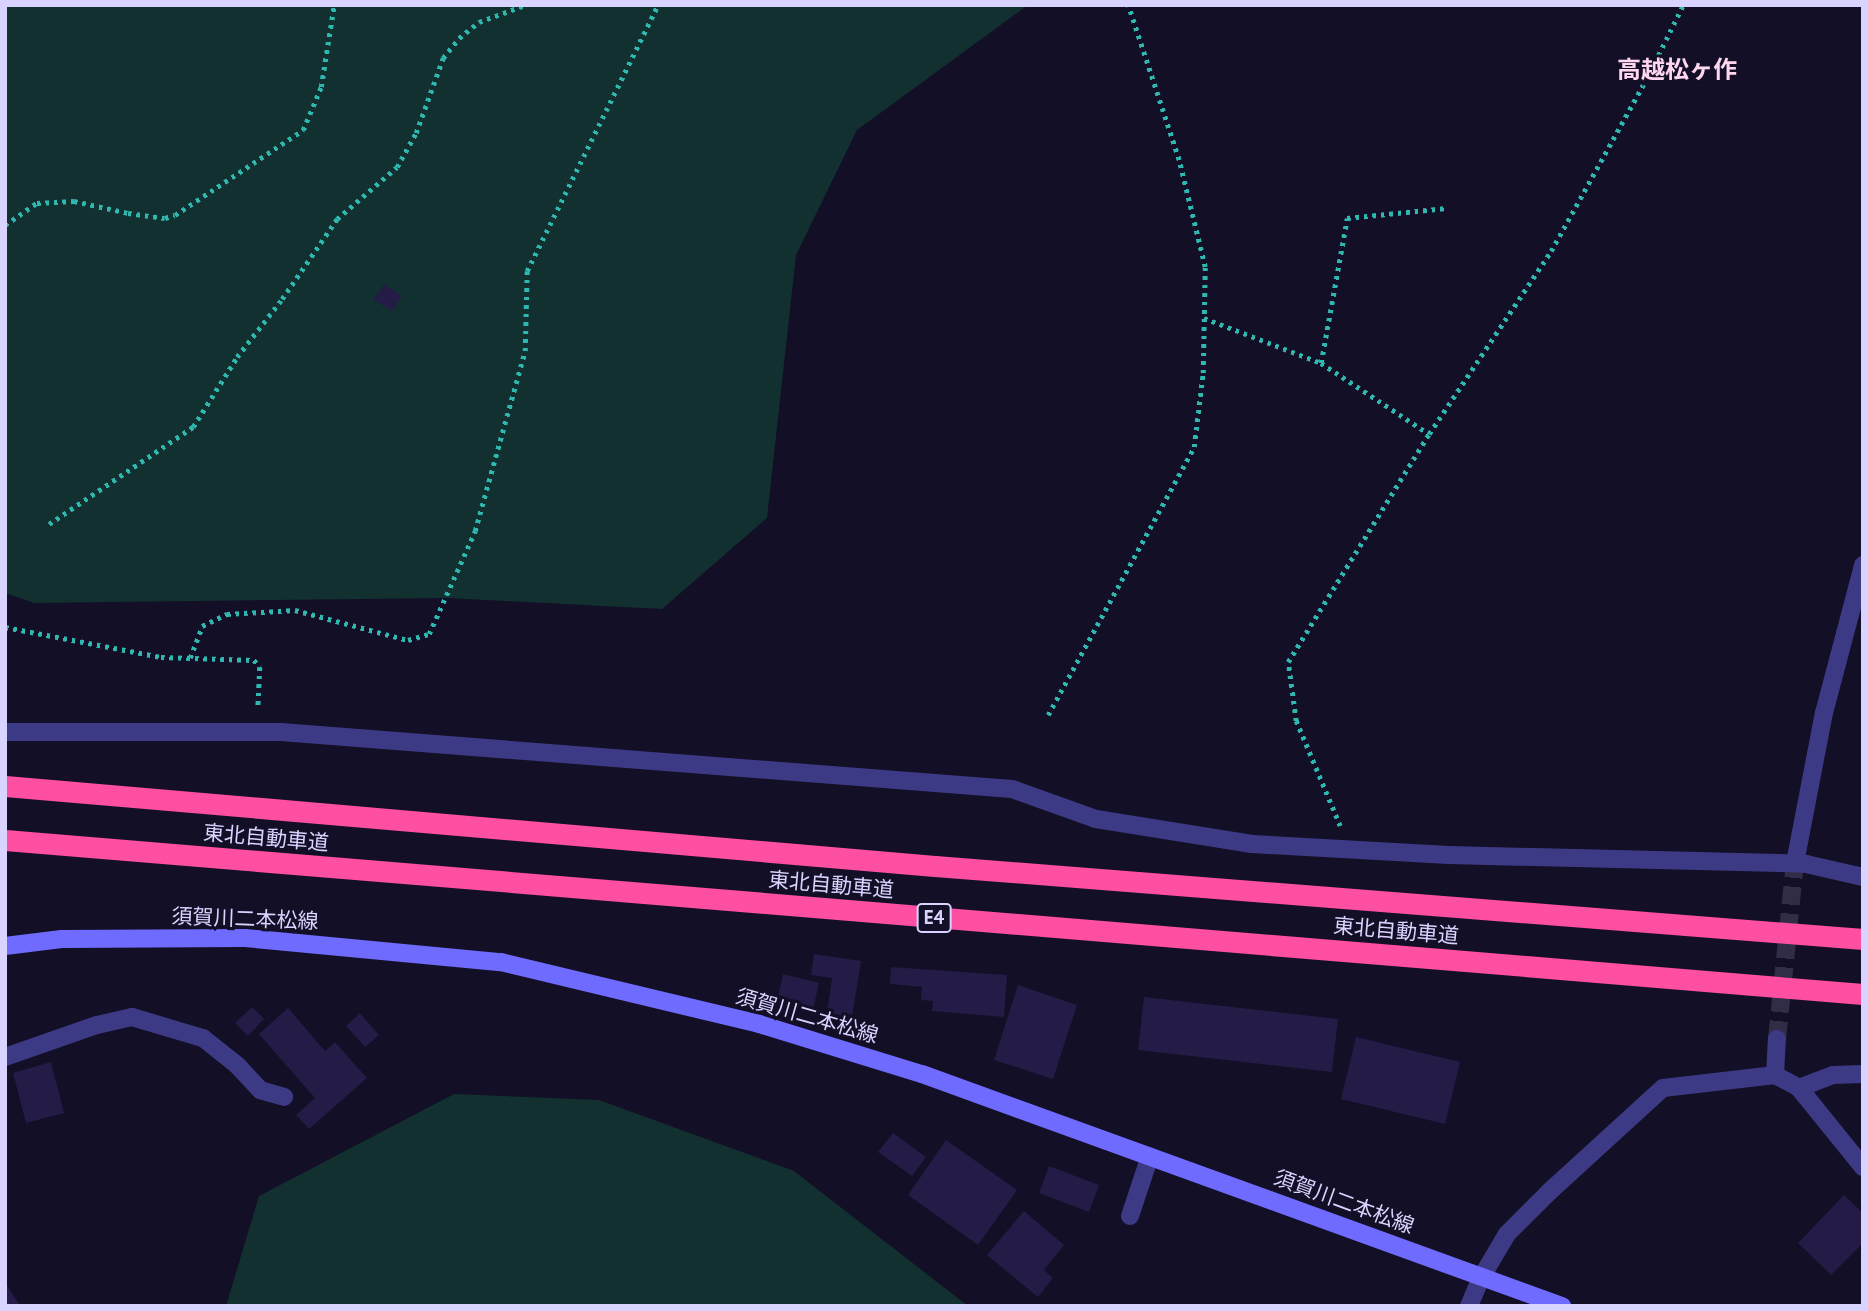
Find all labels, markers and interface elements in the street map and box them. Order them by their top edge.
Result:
district label: 高越松ヶ作 [1617,56,1737,84]
street label: 東北自動車道 [202,820,330,856]
street label: 東北自動車道 [767,867,895,903]
road number: E4 [916,902,951,934]
street label: 須賀川二本松線 [171,904,319,934]
street label: 東北自動車道 [1332,913,1460,949]
street label: 須賀川二本松線 [733,984,881,1048]
street label: 須賀川二本松線 [1271,1165,1417,1239]

